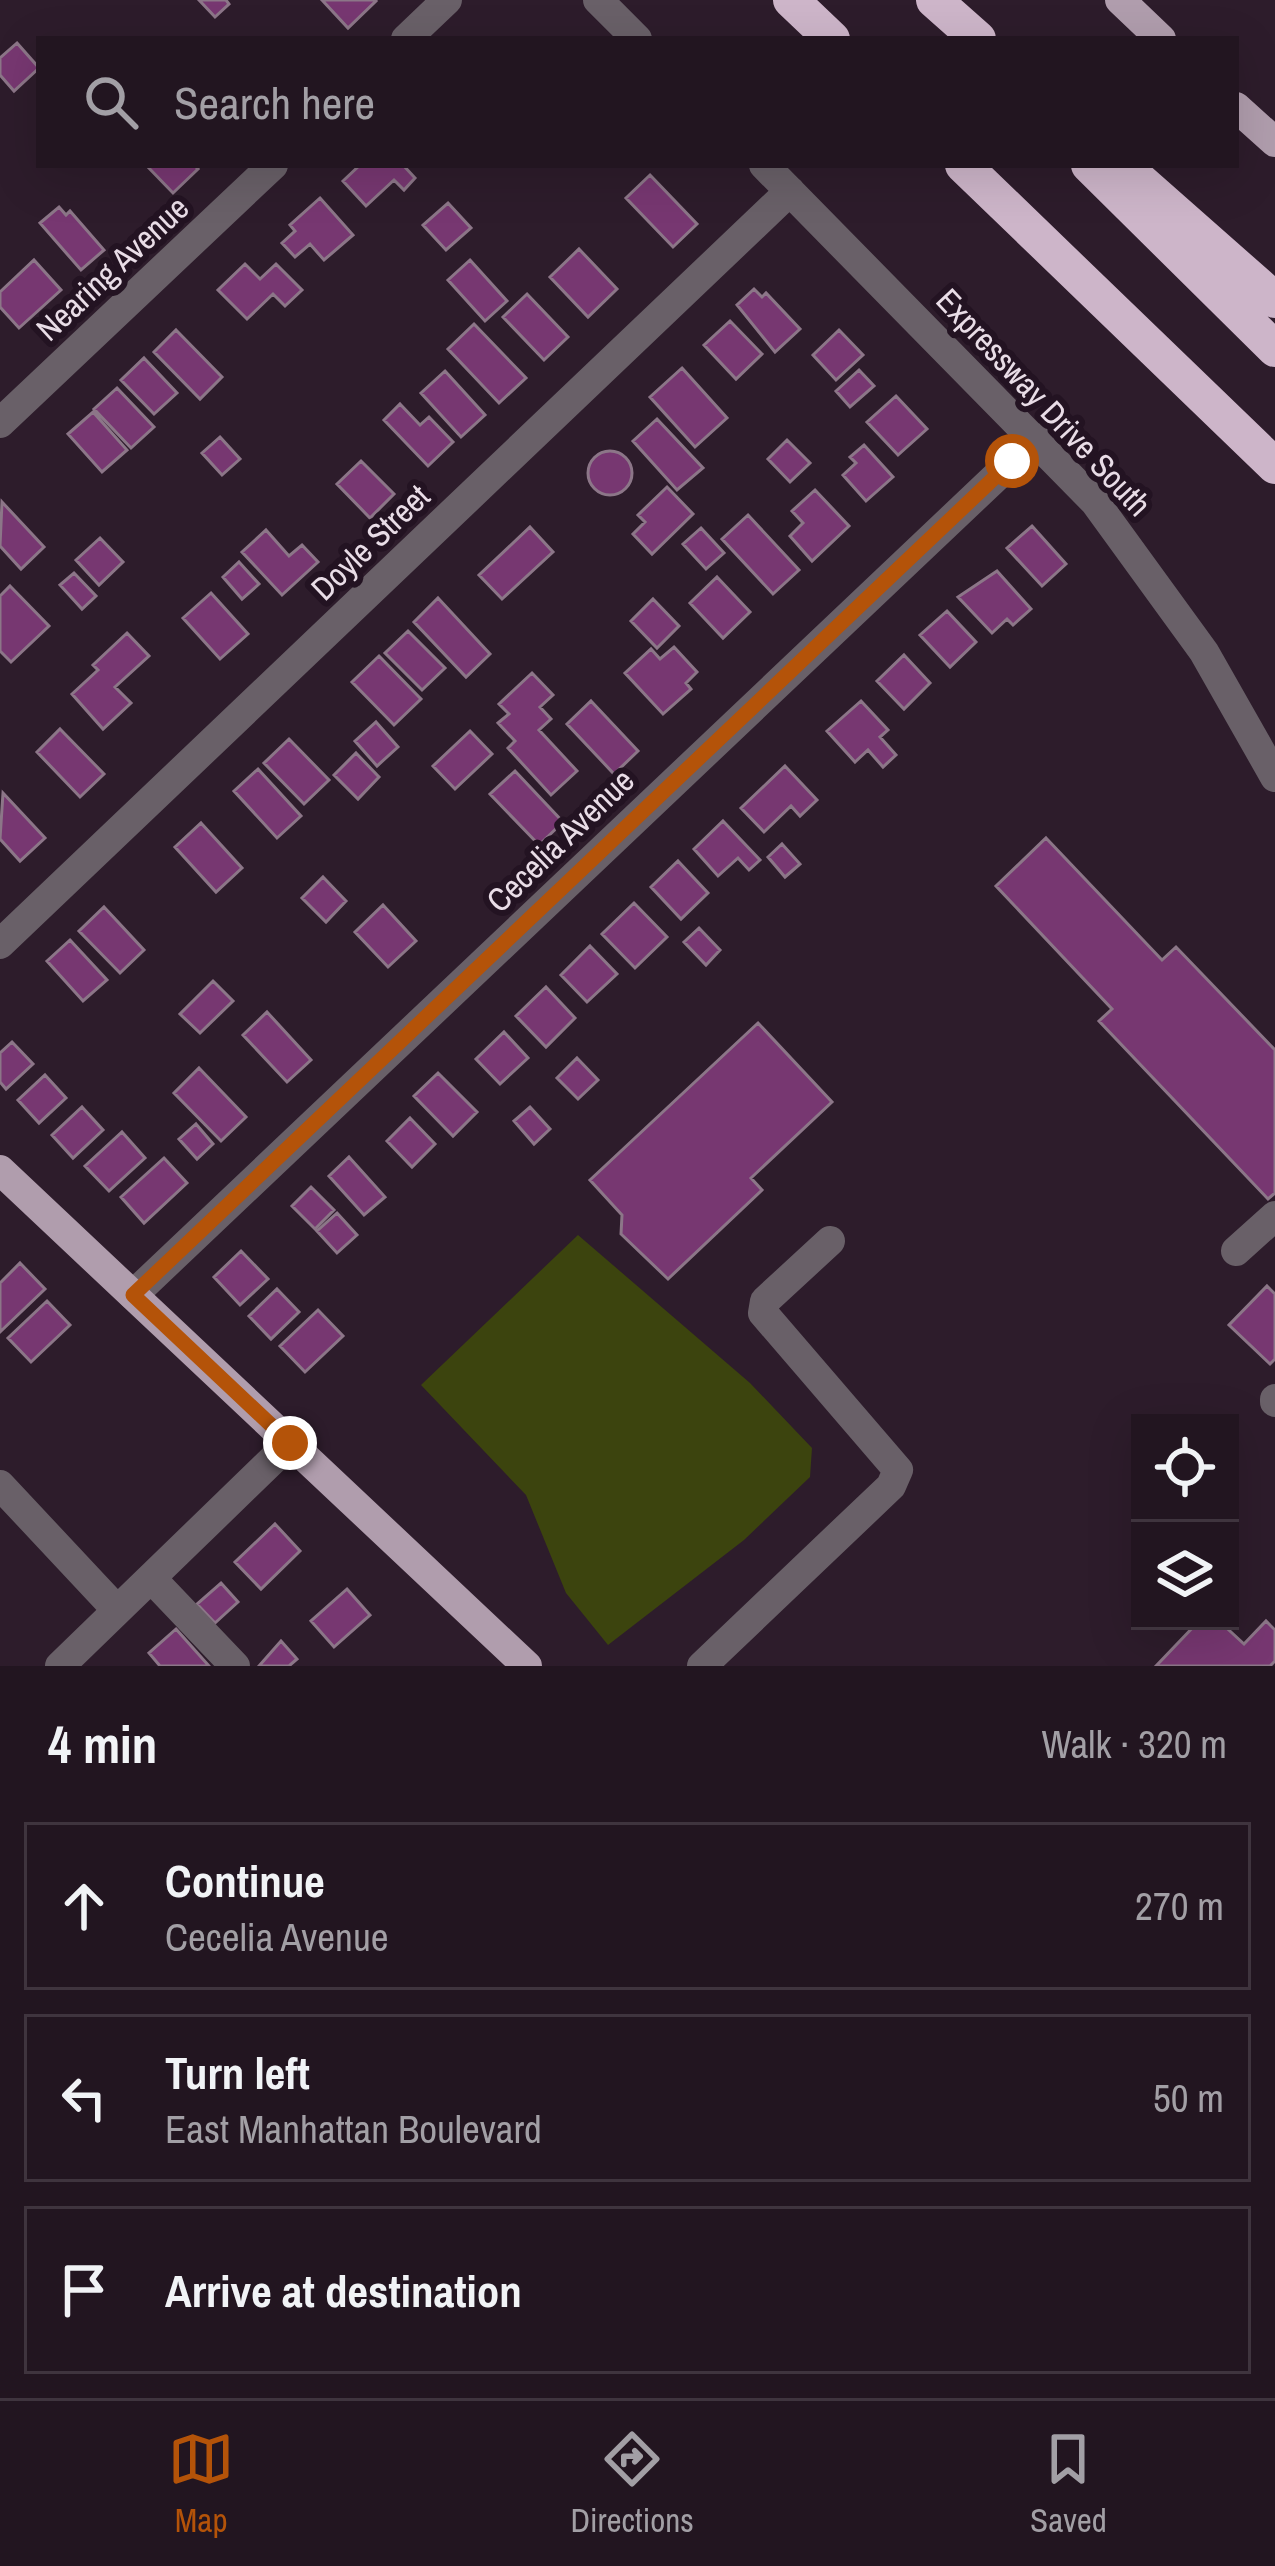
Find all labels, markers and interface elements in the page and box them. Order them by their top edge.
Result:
search box [36,36,1239,168]
icon: search [78,69,144,135]
text: Search here [174,72,375,133]
street label: Nearing Avenue [26,186,198,350]
street label: Expressway Drive South [927,279,1161,525]
route start [985,434,1039,488]
street label: Doyle Street [301,474,439,610]
street label: Cecelia Avenue [477,758,643,922]
map controls [1131,1414,1239,1630]
button: locate [1131,1414,1239,1522]
route end [263,1416,317,1470]
button: layers [1131,1522,1239,1630]
text: 4 min [48,1710,157,1779]
text: Walk · 320 m [1042,1718,1227,1770]
text: Continue [165,1850,325,1911]
icon: ahead [51,1873,117,1939]
text: 270 m [1135,1880,1224,1932]
text: Cecelia Avenue [165,1911,388,1963]
text: Turn left [165,2042,310,2103]
icon: left [51,2065,117,2131]
text: 50 m [1153,2072,1224,2124]
text: East Manhattan Boulevard [165,2103,542,2155]
icon: arrive [51,2257,117,2323]
text: Arrive at destination [165,2260,522,2321]
tab: Map [168,2426,234,2542]
tab: Directions [570,2426,694,2542]
tab: Saved [1030,2426,1107,2542]

